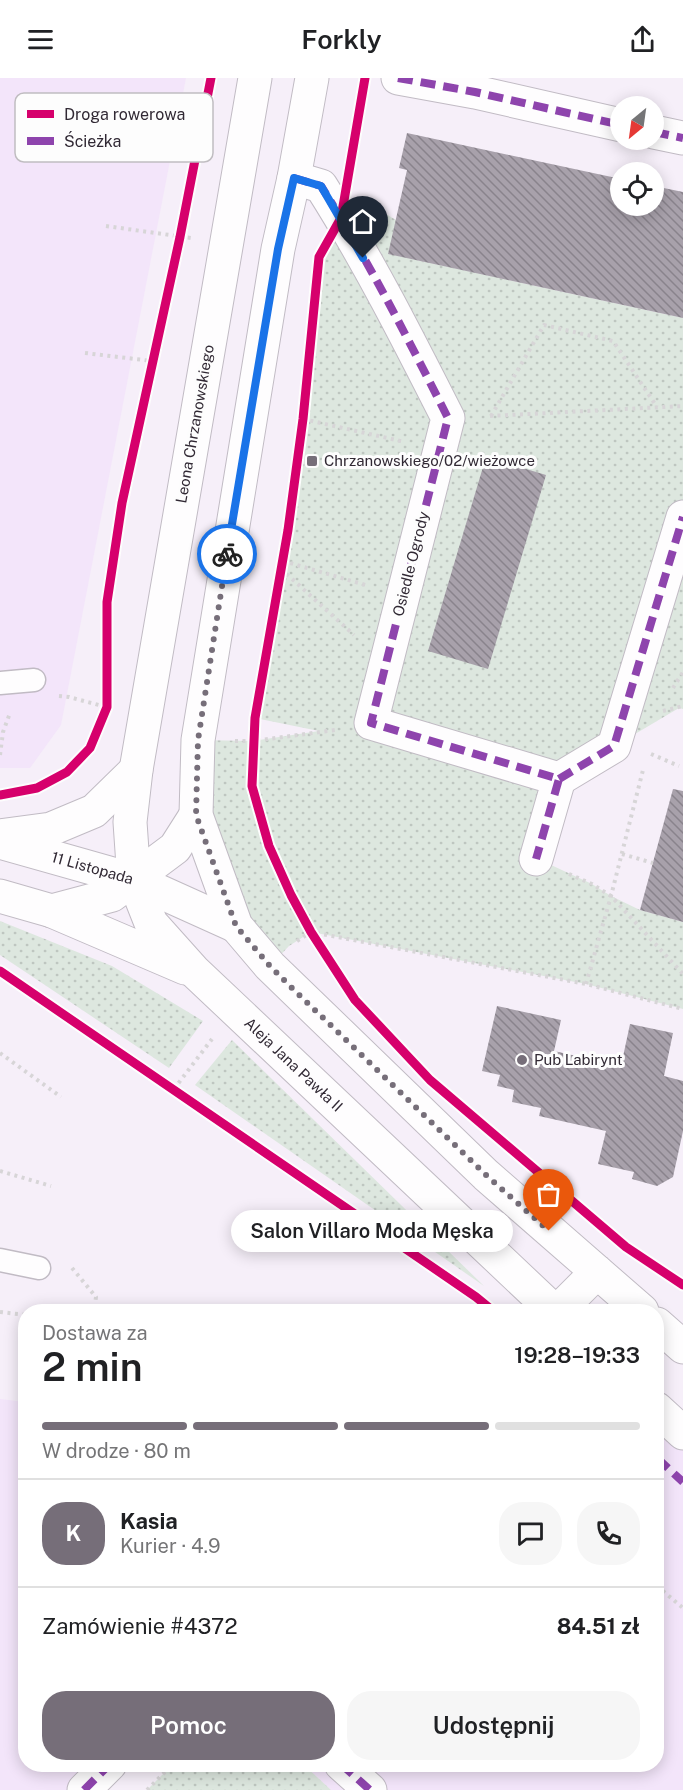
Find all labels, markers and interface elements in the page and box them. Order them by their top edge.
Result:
icon: menu [24,23,57,56]
text: Forkly [301,23,382,55]
icon: share [626,23,659,56]
legend [15,93,213,162]
north arrow [610,96,664,150]
map controls [610,96,664,216]
text: Droga rowerowa [64,105,185,124]
text: Ścieżka [64,131,121,151]
button: locate [610,162,664,216]
pin [337,196,388,258]
icon: home [346,205,379,238]
street label: Leona Chrzanowskiego [172,343,217,505]
place label: Chrzanowskiego/02/wieżowce [324,452,535,469]
marker: Chrzanowskiego/02/wieżowce [305,454,319,468]
street label: Osiedle Ogrody [389,510,432,618]
courier [197,524,257,584]
icon: bike [211,538,244,571]
street label: 11 Listopada [50,848,135,887]
street label: Aleja Jana Pawła II [241,1014,346,1115]
place label: Pub Labirynt [534,1051,623,1068]
marker: Pub Labirynt [515,1053,529,1067]
pin [523,1169,574,1231]
icon: bag [532,1178,565,1211]
callout: Salon Villaro Moda Męska [231,1210,513,1252]
text: Salon Villaro Moda Męska [250,1219,494,1243]
text: Dostawa za [42,1321,148,1345]
text: 19:28–19:33 [514,1342,640,1368]
text: 2 min [42,1344,143,1390]
text: W drodze · 80 m [42,1439,191,1463]
button: chat [499,1502,562,1565]
button: phone [577,1502,640,1565]
text: Kasia [120,1508,178,1534]
text: K [66,1520,81,1546]
text: Kurier · 4.9 [120,1534,220,1558]
text: Zamówienie #4372 [42,1613,238,1639]
text: 84.51 zł [557,1613,640,1639]
button: Pomoc [42,1691,335,1760]
button: Udostępnij [347,1691,640,1760]

